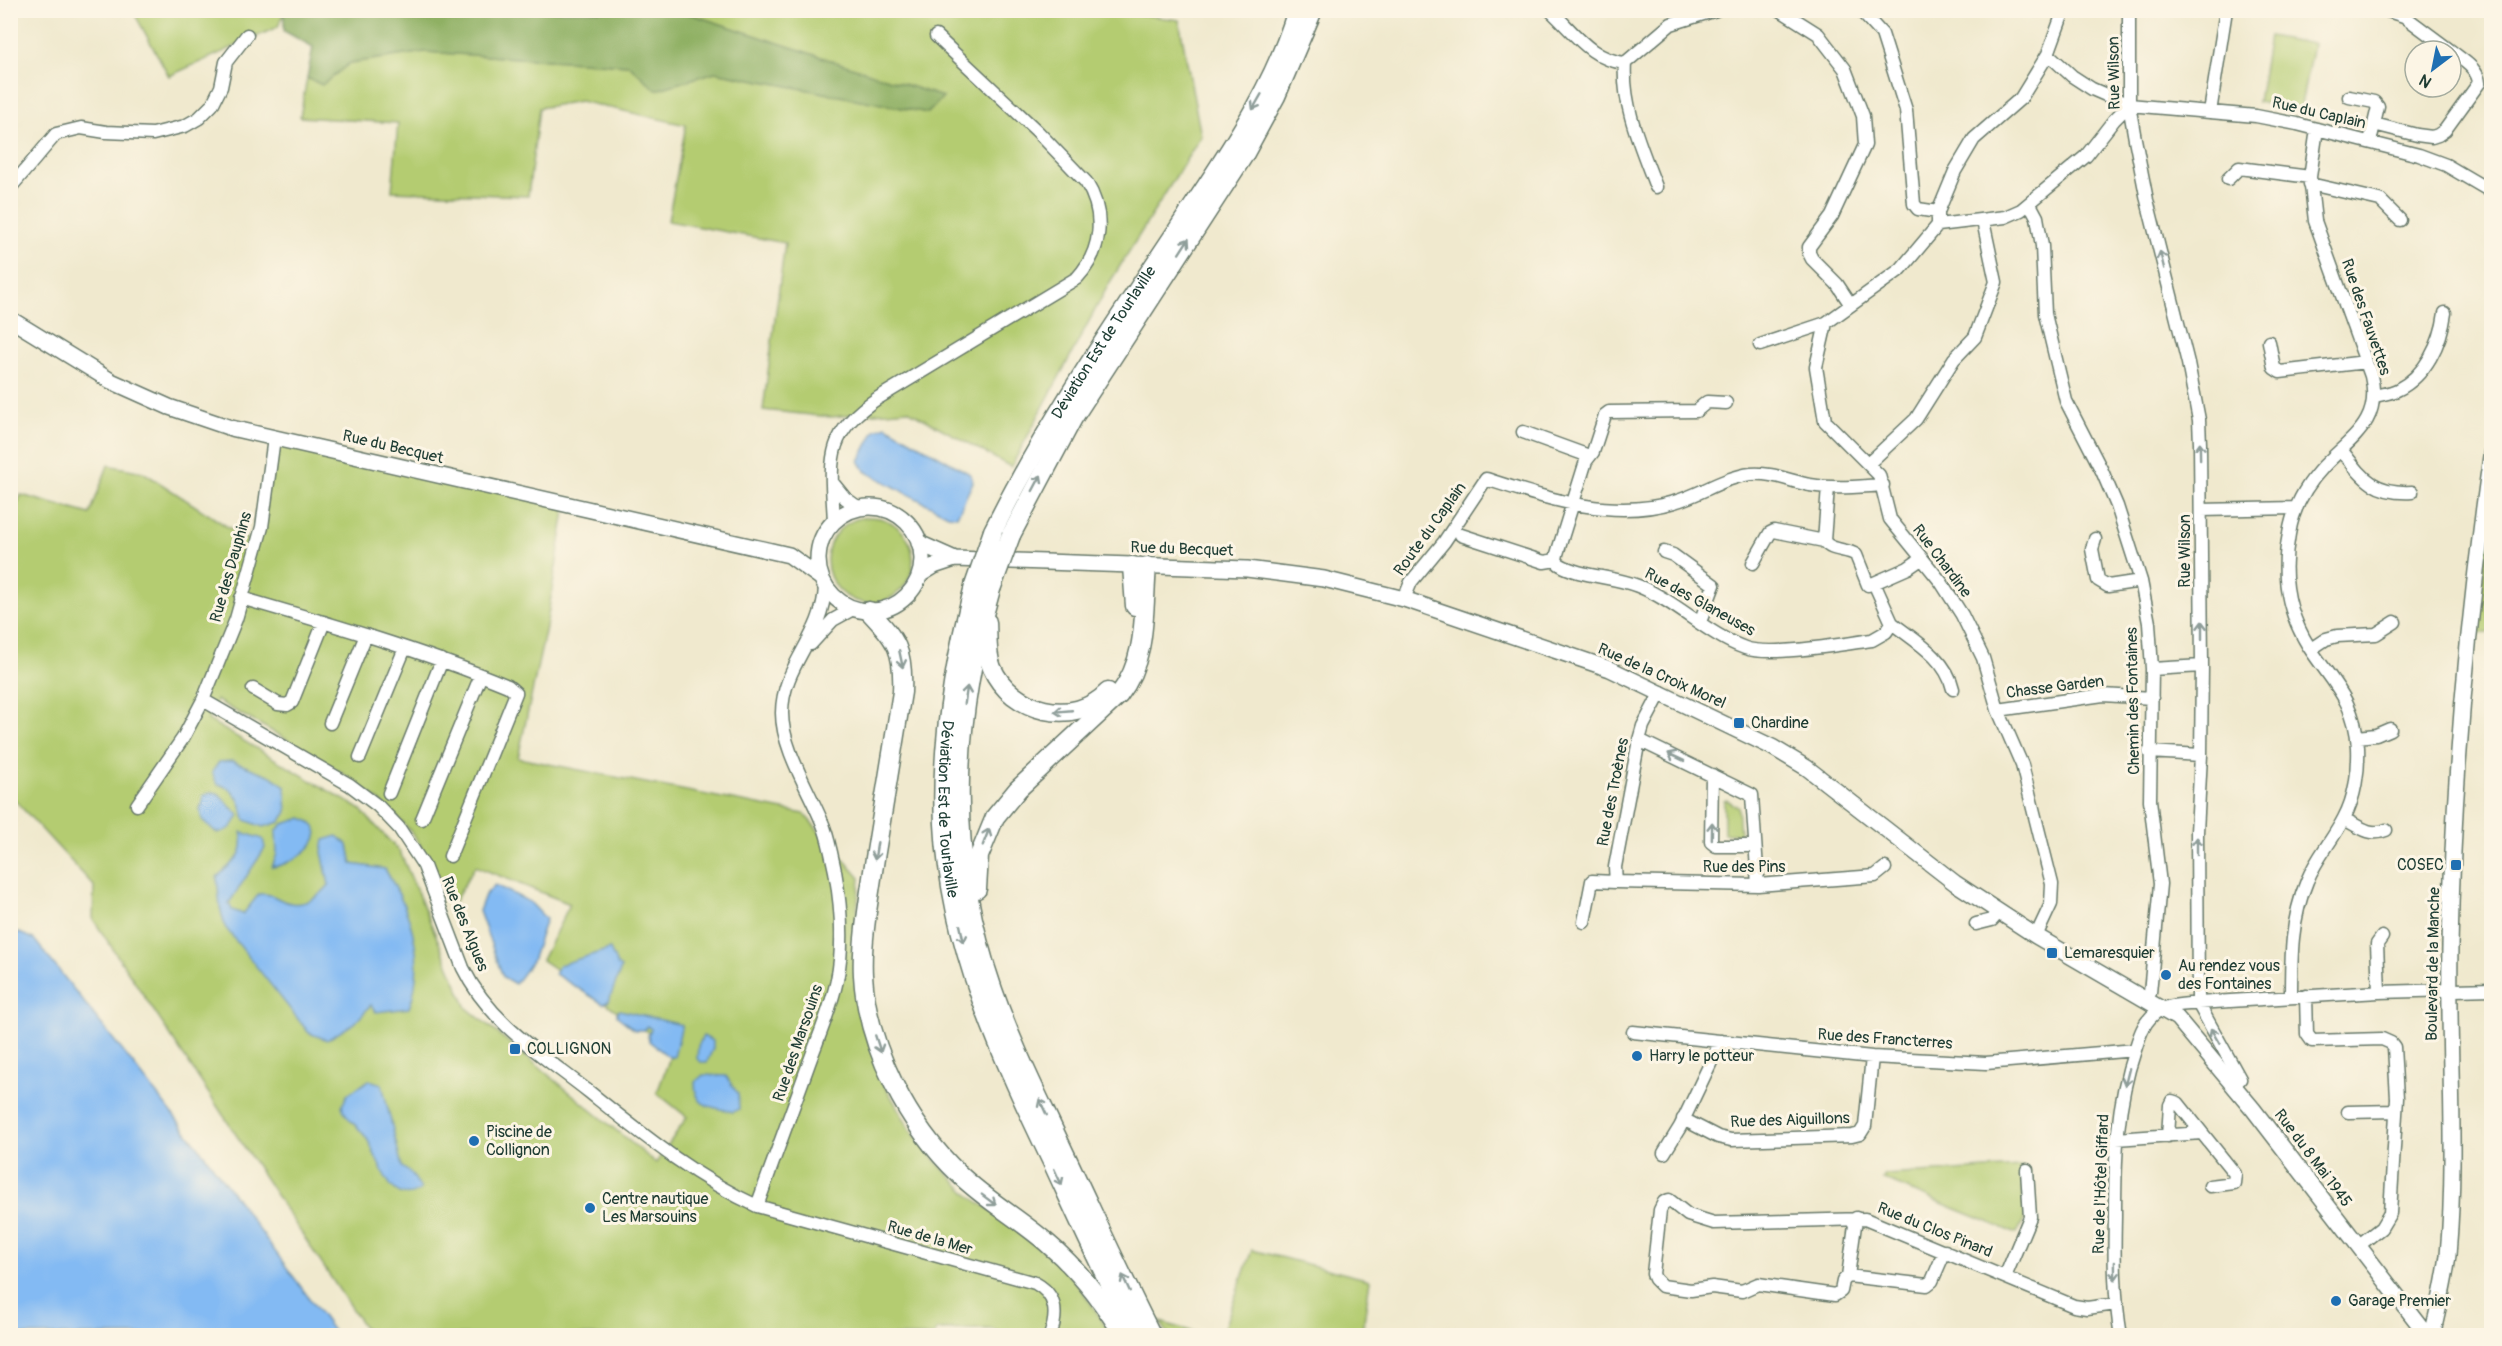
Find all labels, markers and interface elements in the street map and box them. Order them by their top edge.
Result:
street label: Rue Wilson [2103,36,2125,110]
north arrow [2403,39,2463,99]
text: N [2416,69,2435,92]
street label: Rue du Caplain [2270,92,2368,134]
one-way arrow [1251,93,1263,110]
one-way arrow [1178,238,1191,255]
one-way arrow [2156,251,2168,270]
street label: Rue des Fauvettes [2337,256,2395,378]
street label: Déviation Est de Tourlaville [1047,262,1161,422]
street label: Rue du Becquet [341,426,446,468]
one-way arrow [2195,442,2206,462]
one-way arrow [1032,475,1043,493]
street label: Route du Caplain [1389,478,1471,580]
street label: Rue des Dauphins [206,509,256,625]
street label: Rue Wilson [2175,514,2195,588]
street label: Rue Chardine [1908,520,1976,602]
street label: Rue du Becquet [1130,537,1234,561]
street label: Rue des Glaneuses [1641,563,1759,641]
one-way arrow [2196,620,2208,640]
street label: Chemin des Fontaines [2122,627,2144,775]
street label: Rue de la Croix Morel [1595,639,1729,713]
one-way arrow [895,649,907,668]
street label: Chasse Garden [2005,671,2105,703]
one-way arrow [961,686,972,705]
one-way arrow [1053,706,1073,717]
place label: Chardine [1751,713,1809,733]
marker: Chardine [1732,716,1746,730]
street label: Déviation Est de Tourlaville [933,719,963,900]
street label: Rue des Troènes [1593,736,1633,848]
one-way arrow [1667,751,1685,763]
one-way arrow [1706,822,1717,842]
one-way arrow [981,828,992,847]
one-way arrow [2191,836,2203,856]
one-way arrow [871,841,882,861]
place label: COSEC [2397,855,2444,875]
street label: Rue des Pins [1703,857,1785,877]
marker: COSEC [2449,858,2463,872]
street label: Rue des Algues [437,874,493,974]
street label: Boulevard de la Manche [2422,887,2444,1041]
one-way arrow [957,924,968,943]
place label: Lemaresquier [2064,943,2155,963]
marker: Lemaresquier [2045,946,2059,960]
place label: Au rendez vous des Fontaines [2178,956,2280,994]
marker: Au rendez vous des Fontaines [2159,968,2173,982]
street label: Rue des Marsouins [769,982,827,1104]
street label: Rue des Francterres [1817,1024,1953,1054]
one-way arrow [2209,1028,2221,1045]
one-way arrow [873,1034,884,1053]
place label: COLLIGNON [527,1039,611,1059]
marker: COLLIGNON [508,1042,522,1056]
place label: Harry le potteur [1649,1046,1754,1066]
marker: Harry le potteur [1630,1049,1644,1063]
one-way arrow [2121,1067,2133,1086]
one-way arrow [1036,1098,1048,1116]
street label: Rue du 8 Mai 1945 [2270,1105,2356,1211]
street label: Rue des Aiguillons [1730,1108,1850,1132]
street label: Rue de l'Hôtel Giffard [2089,1114,2113,1254]
place label: Piscine de Collignon [486,1122,552,1160]
marker: Piscine de Collignon [467,1134,481,1148]
one-way arrow [1053,1167,1065,1185]
place label: Centre nautique Les Marsouins [602,1189,709,1227]
one-way arrow [981,1194,997,1206]
street label: Rue du Clos Pinard [1875,1198,1995,1262]
marker: Centre nautique Les Marsouins [583,1201,597,1215]
street label: Rue de la Mer [885,1216,975,1260]
one-way arrow [2109,1261,2120,1281]
one-way arrow [1119,1275,1131,1293]
place label: Garage Premier [2348,1291,2451,1311]
marker: Garage Premier [2329,1294,2343,1308]

